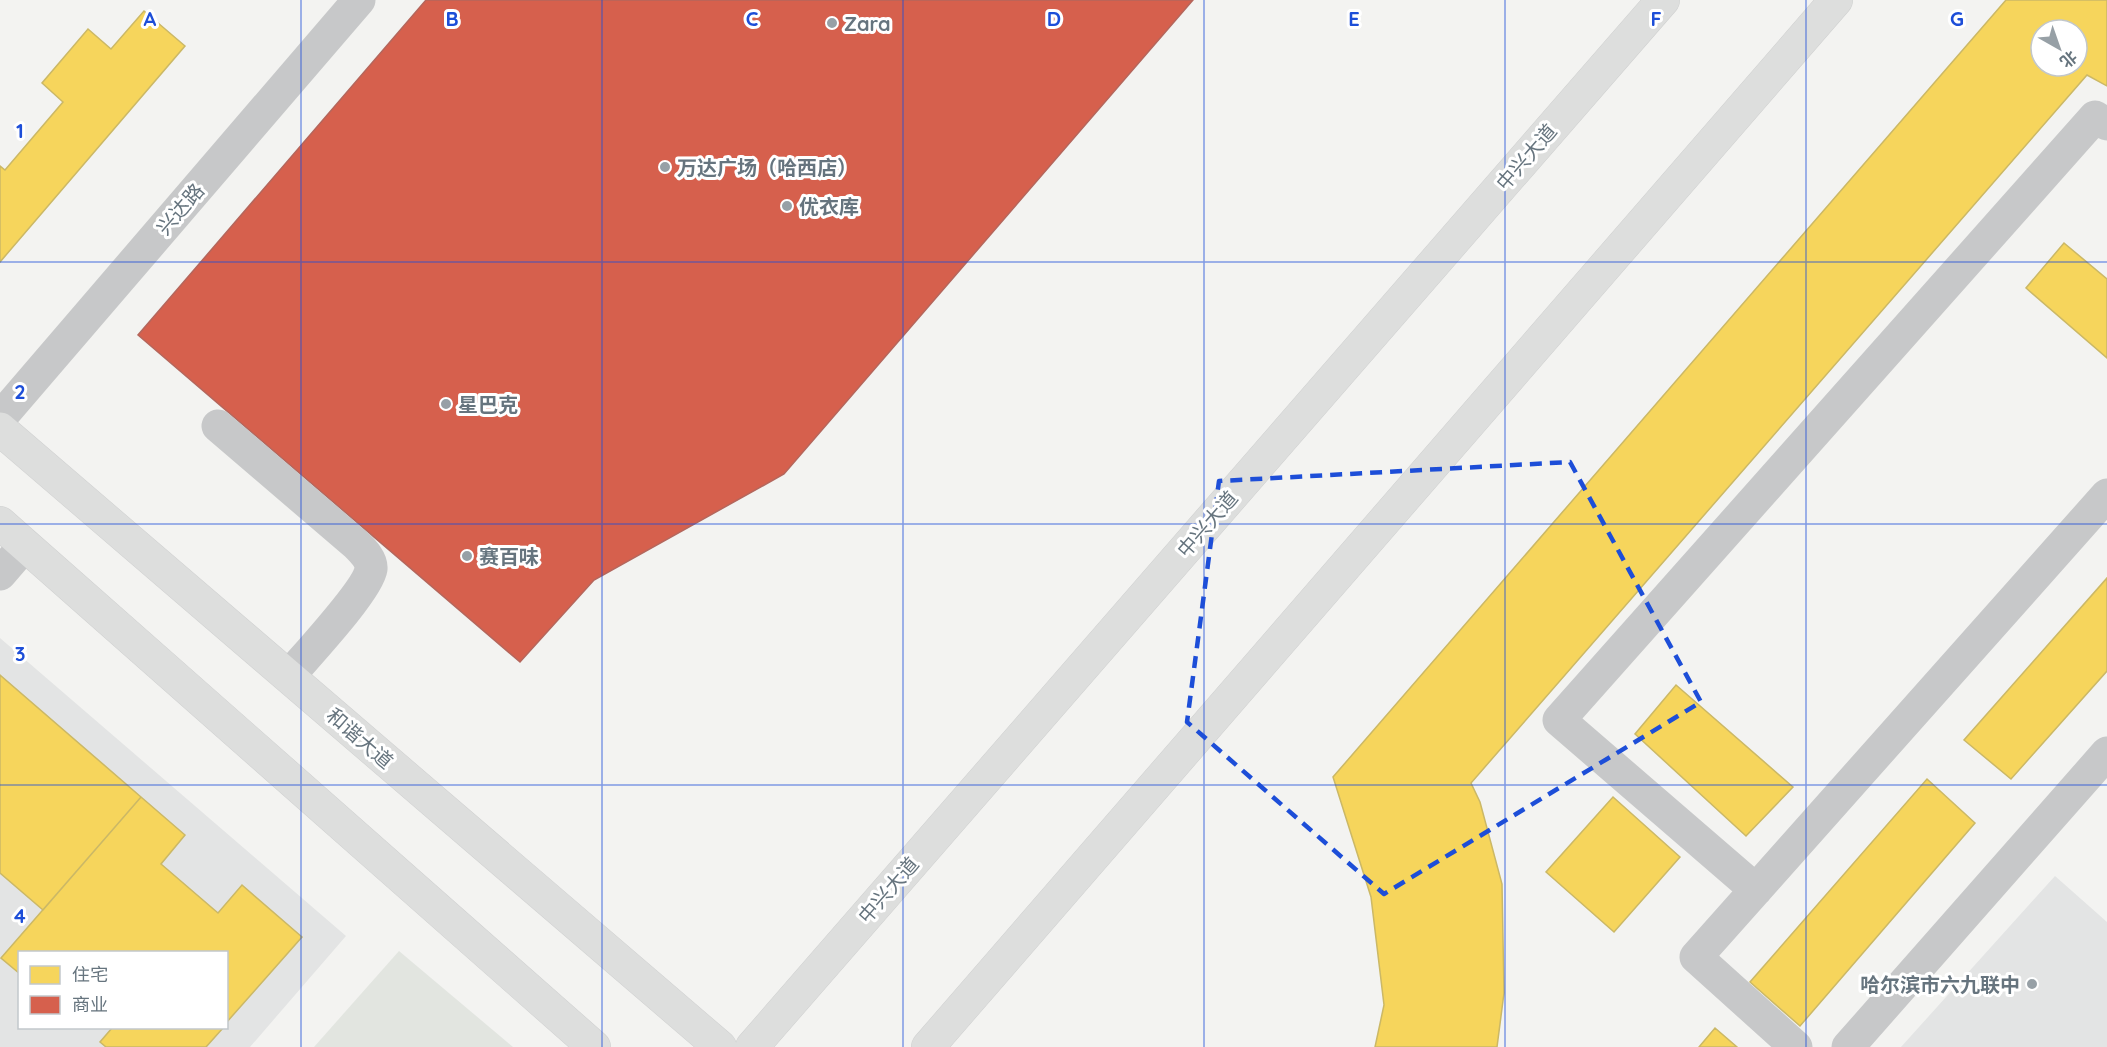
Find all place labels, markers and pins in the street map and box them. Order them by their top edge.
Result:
place label: Zara [844,11,891,36]
marker: Zara [825,16,839,30]
place label: 万达广场（哈西店） [677,155,857,180]
marker: 万达广场（哈西店） [658,160,672,174]
place label: 优衣库 [799,194,859,219]
marker: 优衣库 [780,199,794,213]
place label: 星巴克 [458,392,518,417]
marker: 星巴克 [439,397,453,411]
place label: 赛百味 [479,544,539,569]
marker: 赛百味 [460,549,474,563]
place label: 哈尔滨市六九联中 [1860,972,2020,997]
marker: 哈尔滨市六九联中 [2025,977,2039,991]

